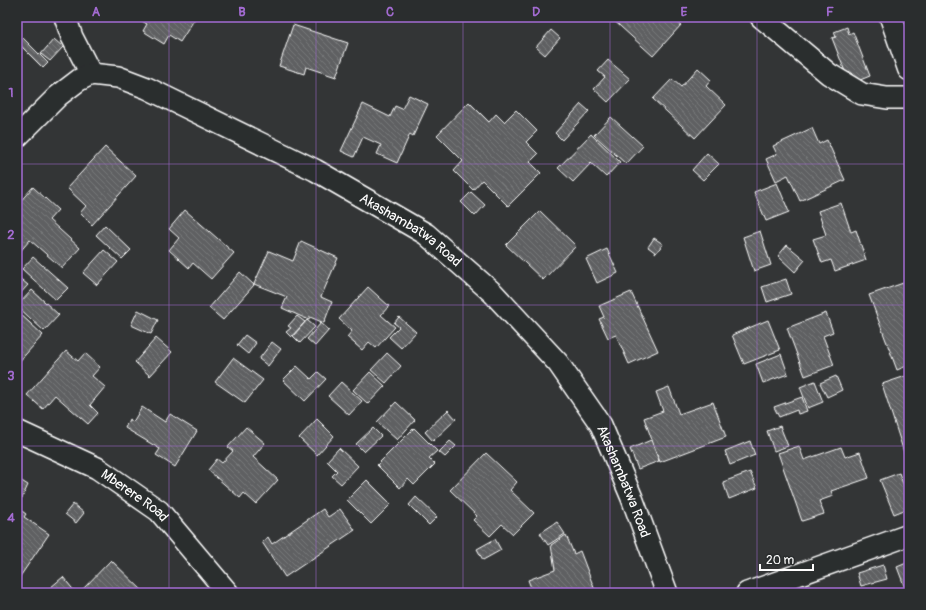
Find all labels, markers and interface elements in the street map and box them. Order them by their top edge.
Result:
text: A [92,4,101,20]
text: B [238,4,246,20]
text: C [386,4,394,20]
text: D [532,4,540,20]
text: E [681,4,688,20]
text: F [826,4,834,20]
text: 1 [8,85,14,101]
street label: Akashambatwa Road [357,190,465,271]
text: 2 [7,227,15,243]
text: 3 [7,368,15,384]
street label: Akashambatwa Road [593,423,654,540]
street label: Mberere Road [98,466,172,525]
text: 4 [7,510,15,526]
scale bar [760,546,813,572]
text: 20 m [766,553,795,568]

